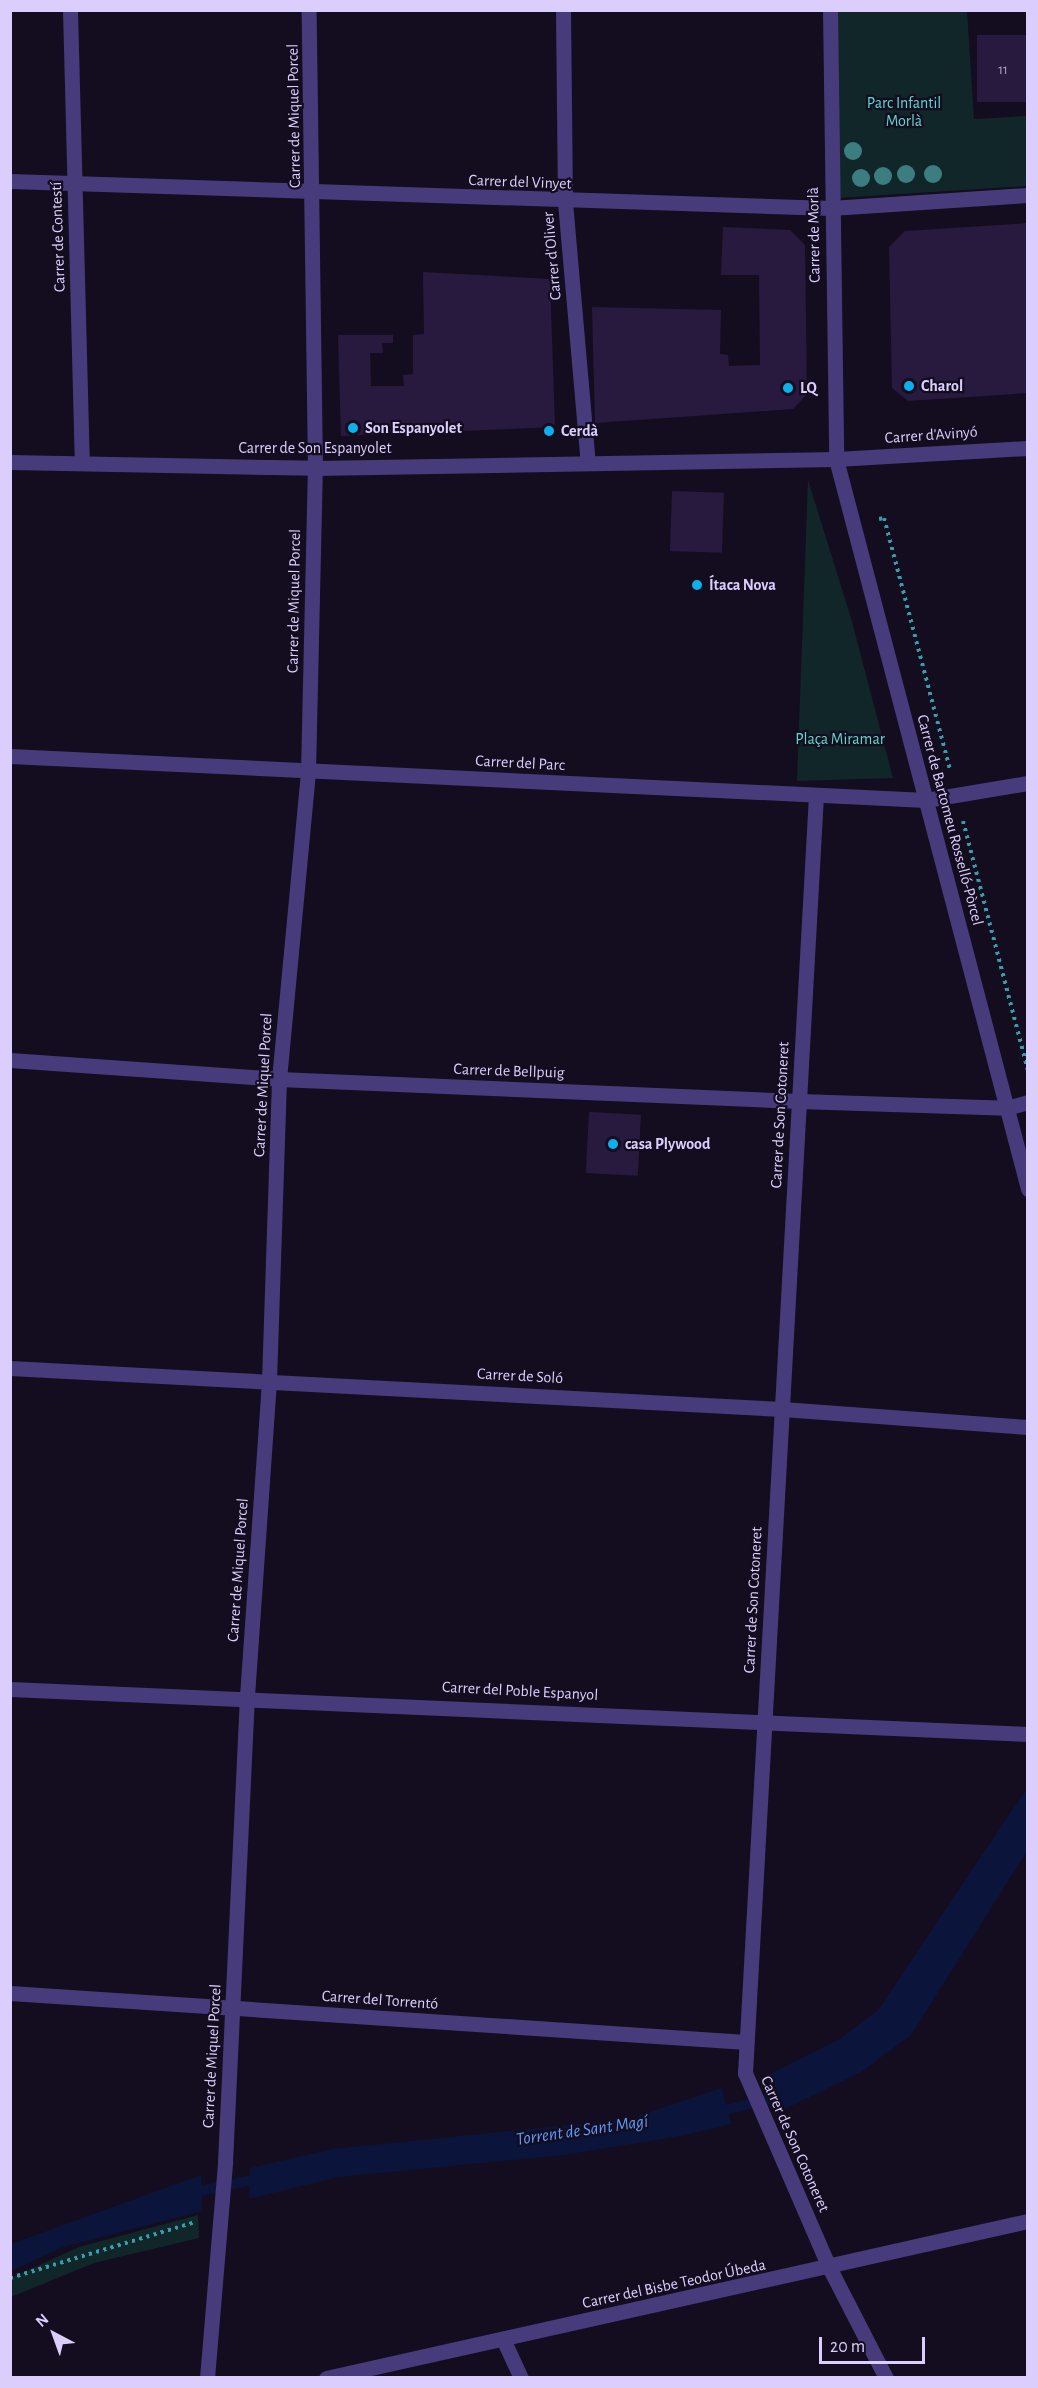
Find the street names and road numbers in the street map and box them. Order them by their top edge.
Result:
street label: Carrer de Miquel Porcel [283,44,305,188]
street label: Carrer del Vinyet [468,171,572,193]
street label: Carrer de Contestí [46,181,70,293]
street label: Carrer de Morlà [804,187,824,283]
street label: Carrer d'Oliver [539,211,565,301]
street label: Carrer d'Avinyó [884,422,978,448]
street label: Carrer de Son Espanyolet [238,438,392,458]
street label: Carrer de Miquel Porcel [283,529,305,673]
street label: Carrer de Bartomeu Rosselló-Pòrcel [913,712,987,928]
street label: Carrer del Parc [475,751,565,775]
street label: Carrer de Miquel Porcel [250,1013,276,1157]
street label: Carrer de Son Cotoneret [767,1041,793,1189]
street label: Carrer de Bellpuig [453,1059,565,1083]
street label: Carrer de Soló [476,1364,564,1388]
street label: Carrer de Miquel Porcel [223,1497,253,1643]
street label: Carrer de Son Cotoneret [740,1526,766,1674]
street label: Carrer del Poble Espanyol [441,1677,599,1705]
street label: Carrer de Miquel Porcel [199,1984,225,2128]
street label: Carrer del Torrentó [321,1986,439,2014]
street label: Carrer de Son Cotoneret [756,2073,834,2215]
street label: Carrer del Bisbe Teodor Úbeda [581,2255,767,2313]

